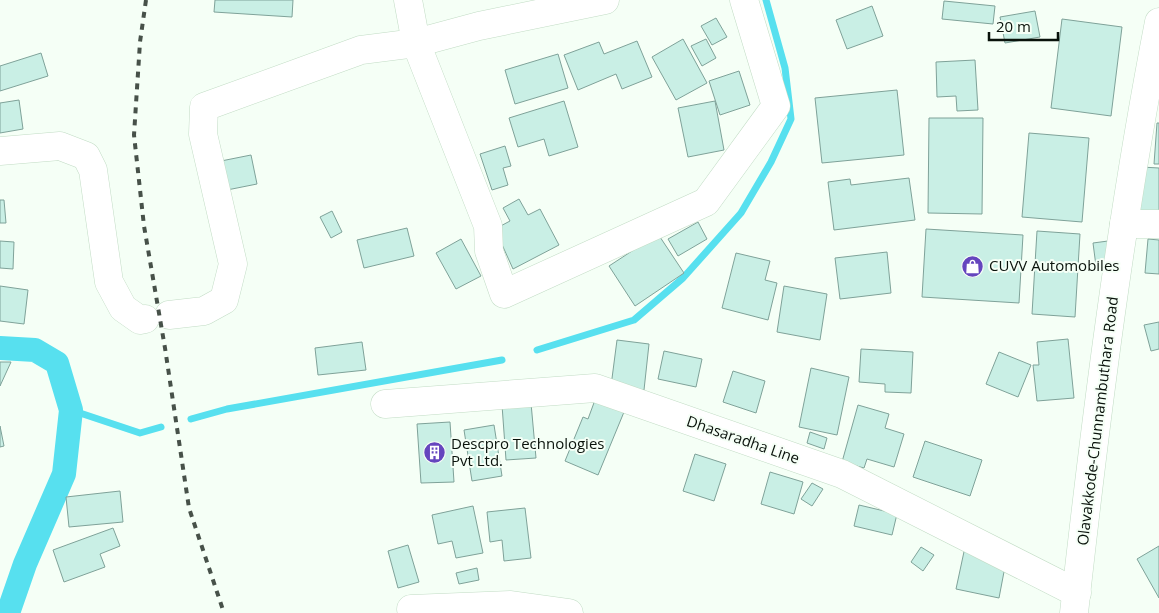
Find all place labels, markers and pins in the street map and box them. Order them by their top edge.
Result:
shop icon: CUVV Automobiles [961,254,985,278]
place label: CUVV Automobiles [989,255,1119,275]
place label: Descpro Technologies Pvt Ltd. [451,433,604,470]
building icon: Descpro Technologies Pvt Ltd. [423,441,447,465]

